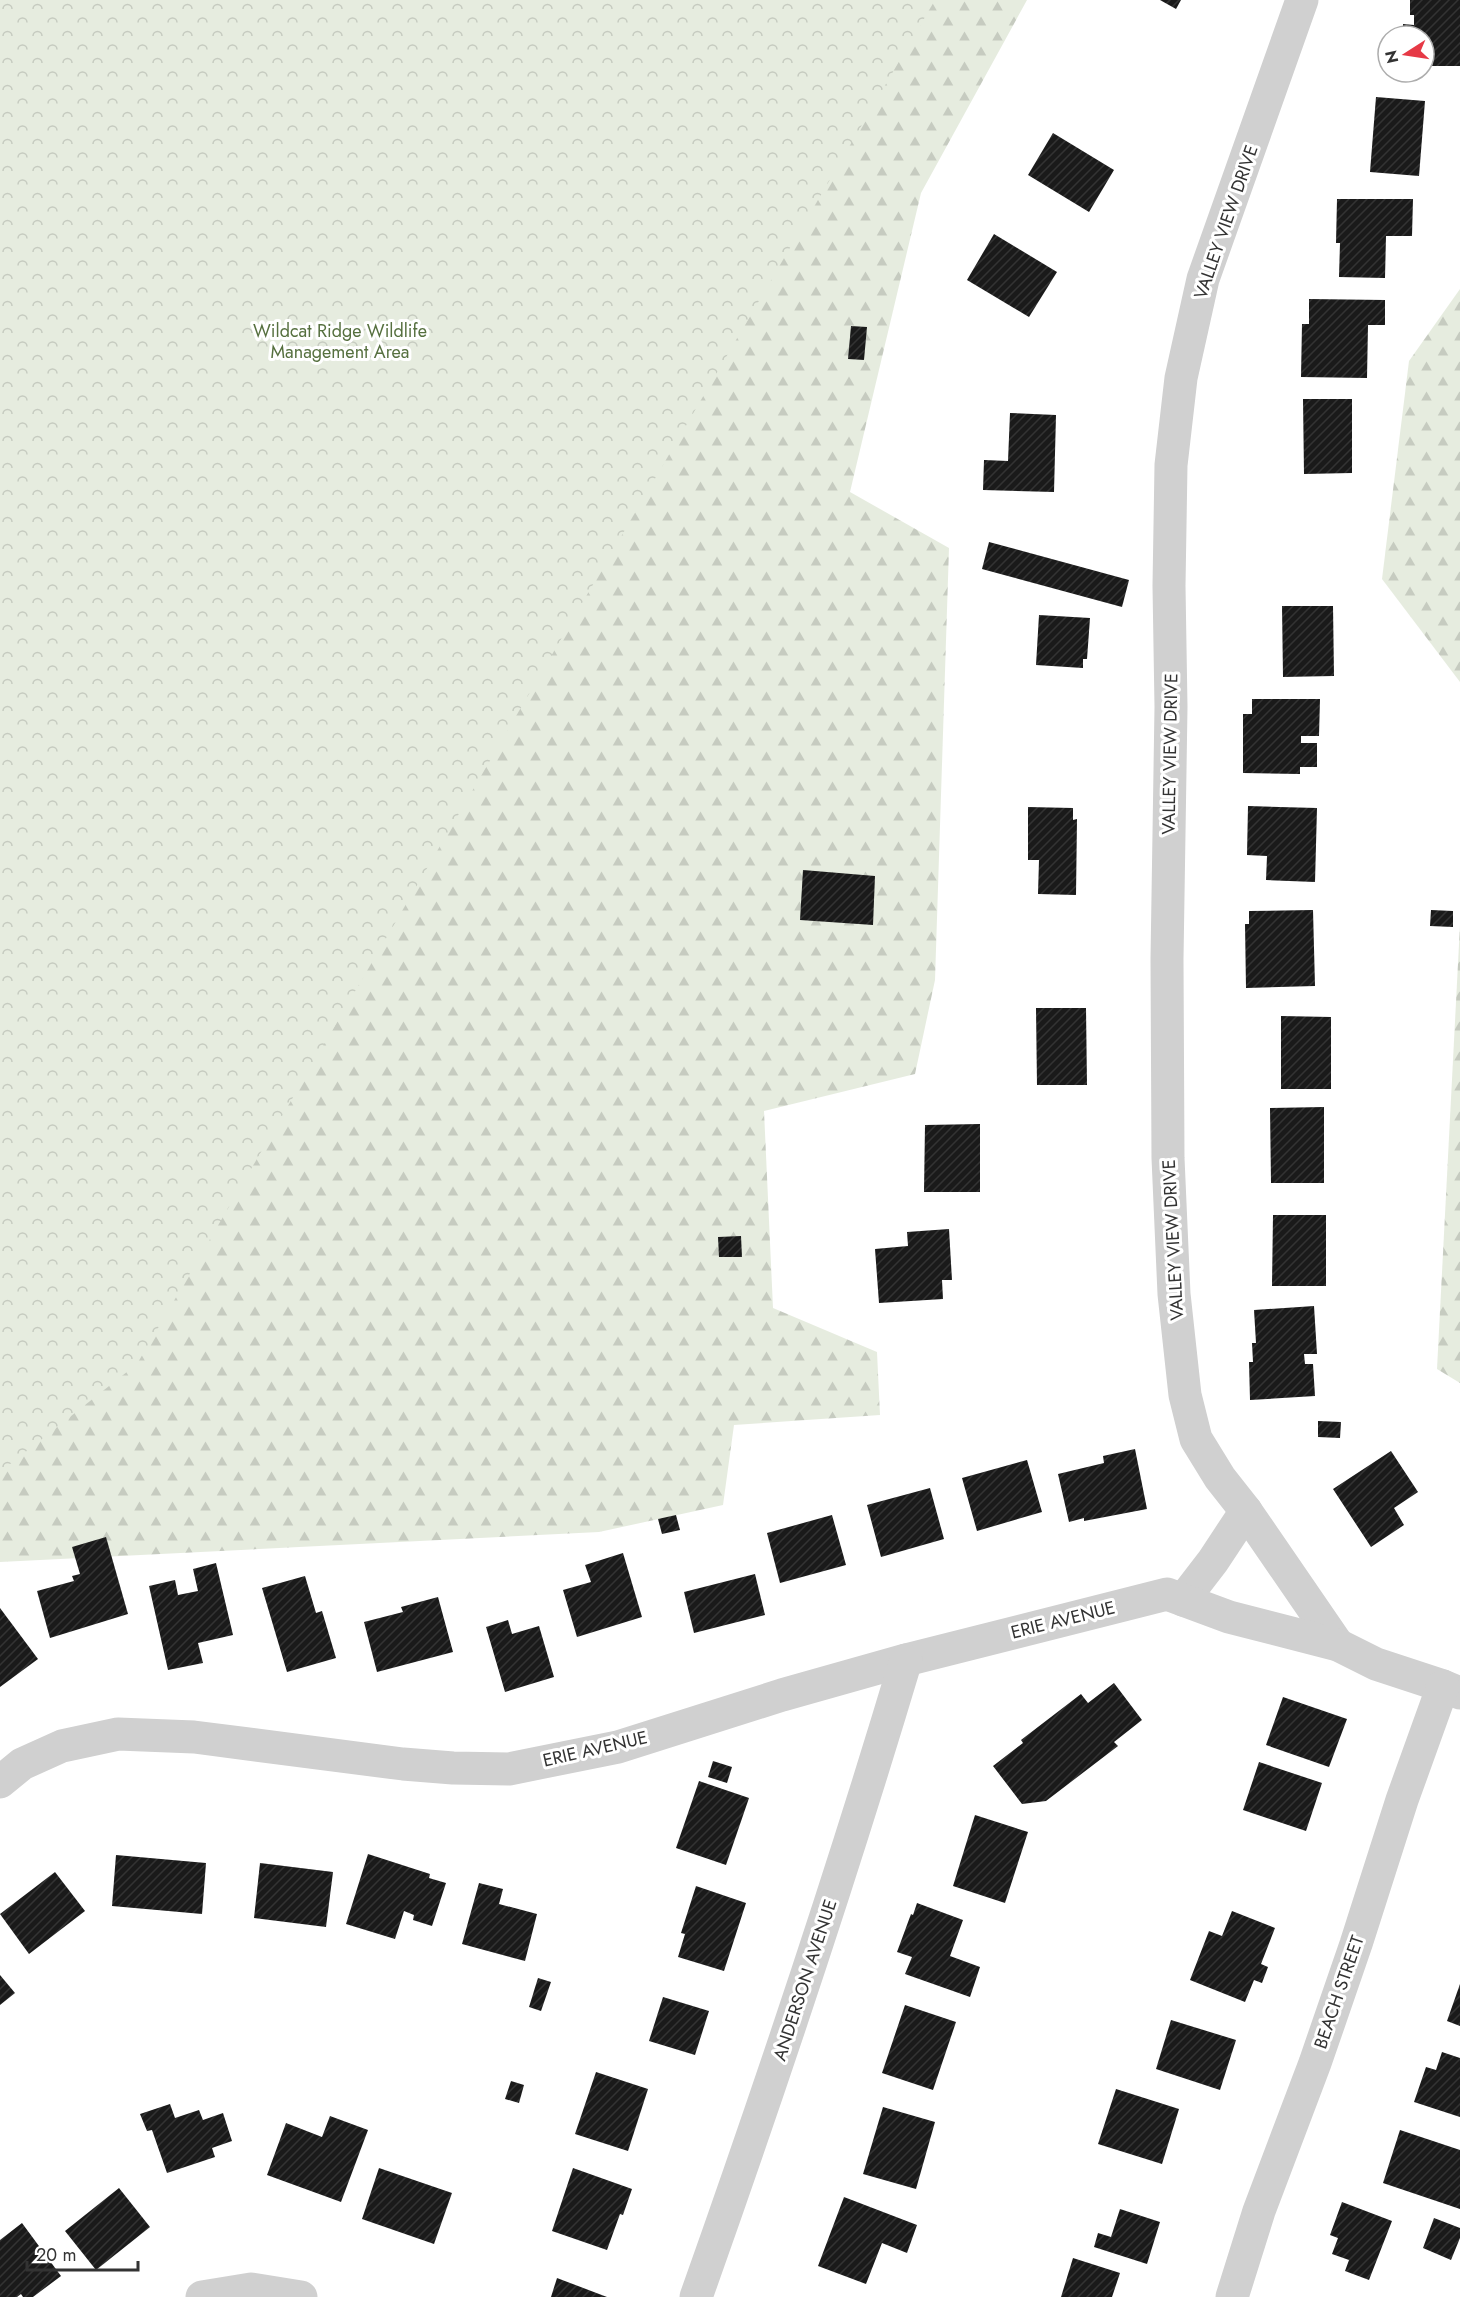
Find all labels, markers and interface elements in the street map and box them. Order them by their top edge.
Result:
north arrow [1376,24,1436,84]
text: N [1379,48,1404,66]
street label: VALLEY VIEW DRIVE [1187,141,1265,303]
park label: Wildcat Ridge Wildlife Management Area [253,318,427,365]
street label: VALLEY VIEW DRIVE [1156,673,1184,835]
street label: VALLEY VIEW DRIVE [1156,1159,1190,1321]
street label: ERIE AVENUE [1008,1594,1118,1646]
street label: ERIE AVENUE [540,1724,650,1774]
street label: ANDERSON AVENUE [767,1896,843,2064]
street label: BEACH STREET [1307,1931,1371,2052]
scale bar [27,2234,138,2272]
text: 20 m [36,2242,76,2268]

